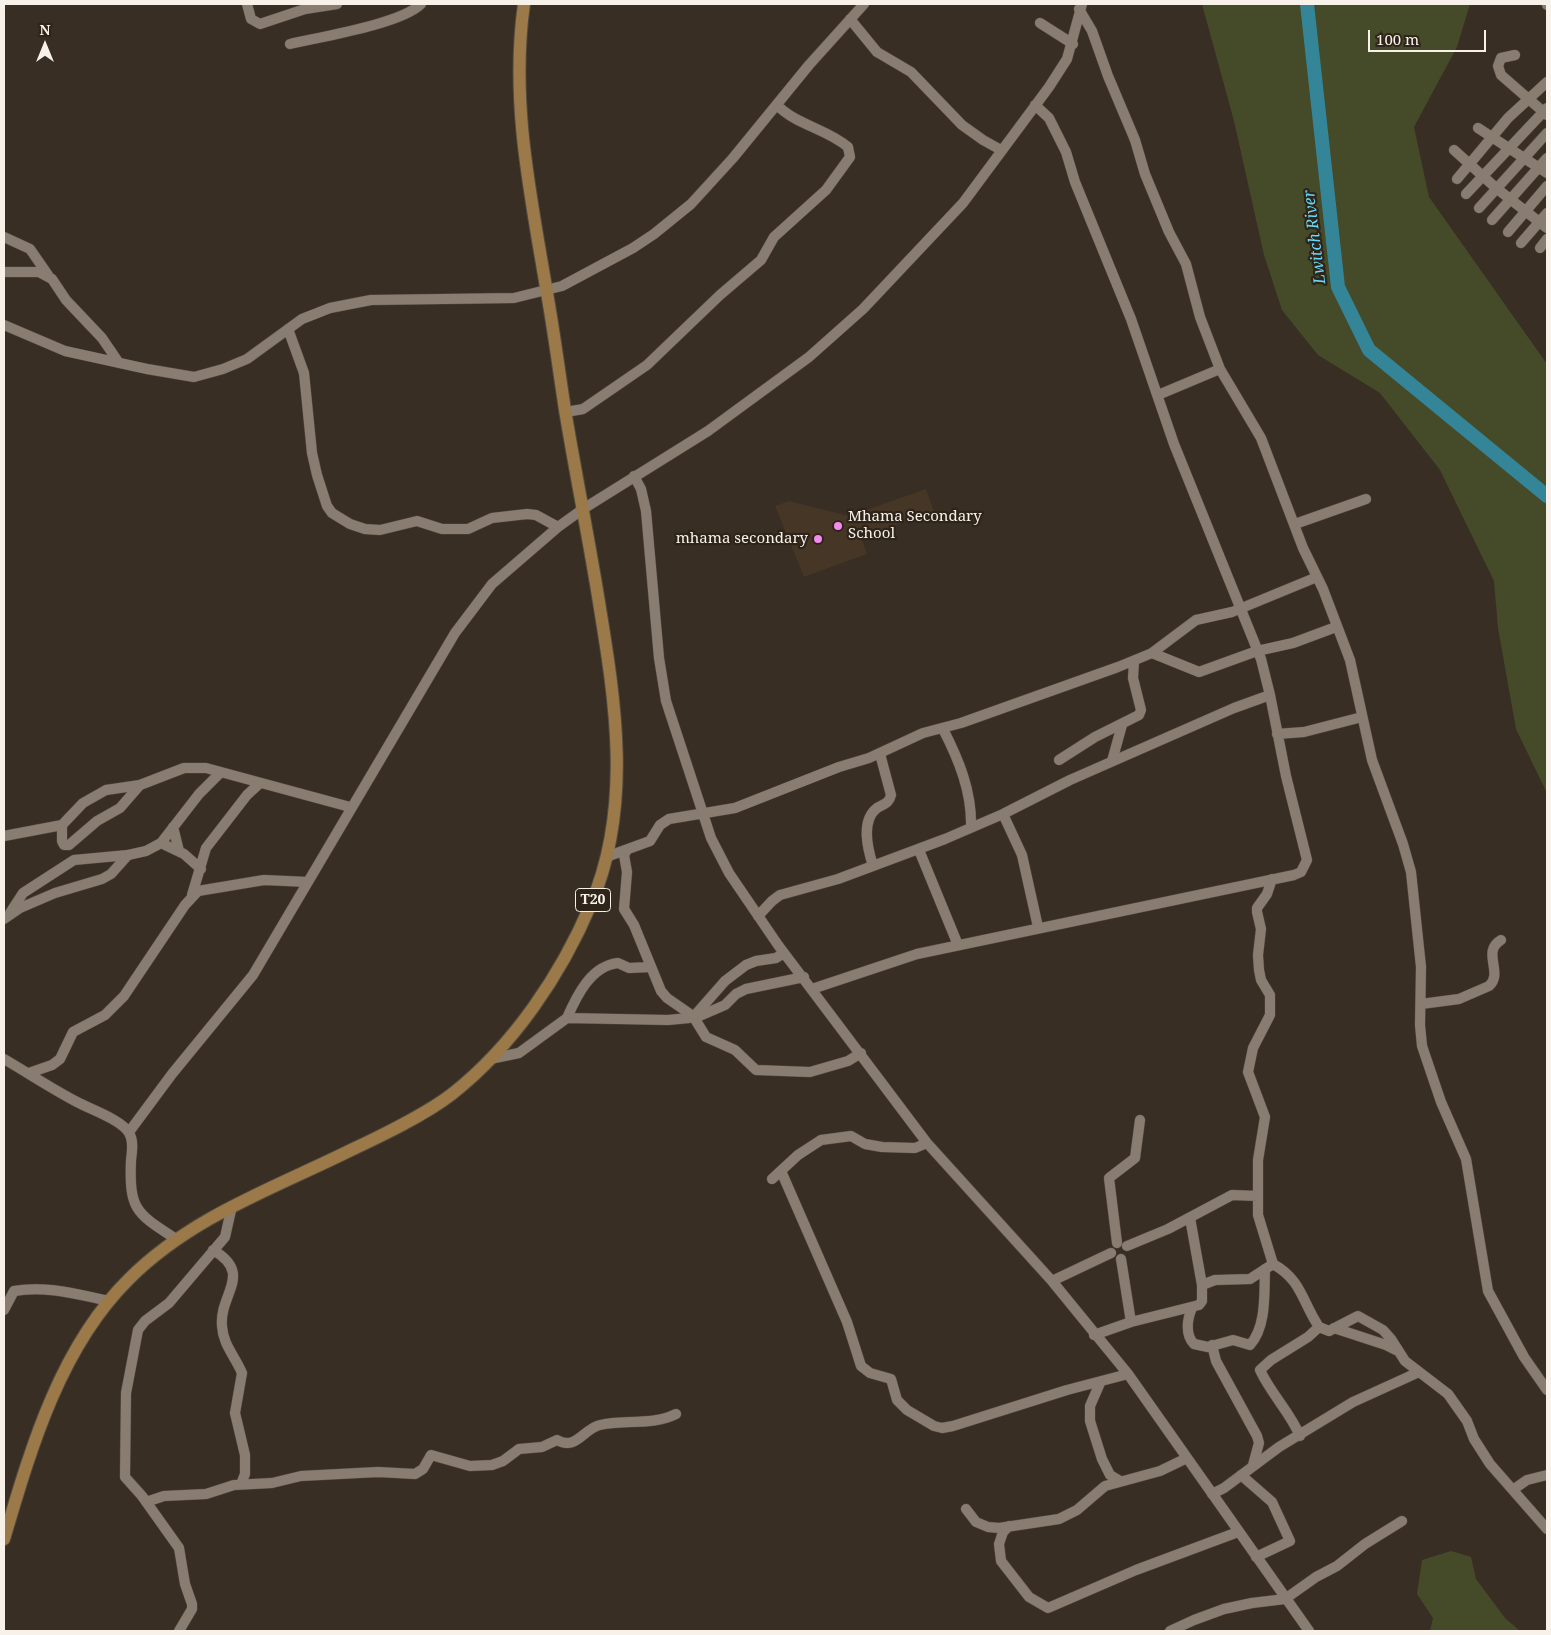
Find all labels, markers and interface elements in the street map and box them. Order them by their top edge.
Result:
north arrow [20,20,70,70]
text: N [39,20,51,39]
scale bar [1371,20,1488,52]
text: 100 m [1376,29,1419,49]
water label: Lwitch River [1300,189,1330,285]
place label: Mhama Secondary School [848,508,982,543]
marker: Mhama Secondary School [832,520,844,532]
place label: mhama secondary [676,530,808,548]
marker: mhama secondary [812,533,824,545]
road number: T20 [576,888,610,912]

